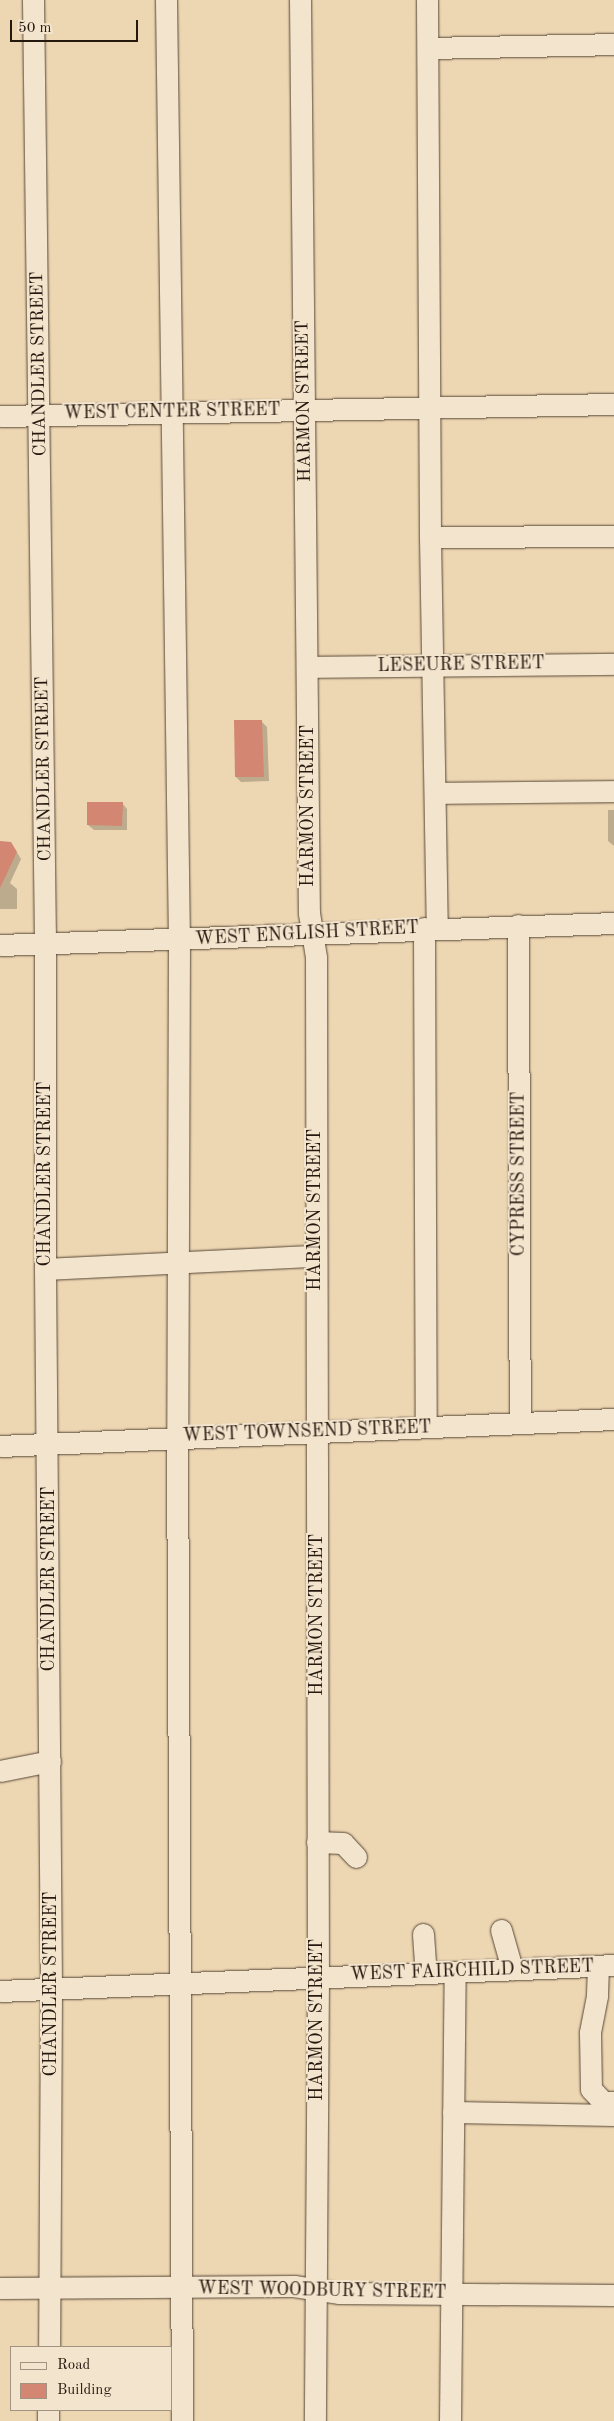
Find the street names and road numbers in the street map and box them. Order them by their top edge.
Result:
street label: CHANDLER STREET [27,271,51,457]
street label: HARMON STREET [292,320,316,482]
street label: WEST CENTER STREET [63,399,281,425]
street label: LESEURE STREET [377,653,545,677]
street label: CHANDLER STREET [32,676,56,862]
street label: HARMON STREET [297,725,319,887]
street label: WEST ENGLISH STREET [195,917,419,951]
street label: CHANDLER STREET [34,1082,56,1266]
street label: CYPRESS STREET [508,1092,530,1256]
street label: HARMON STREET [304,1129,326,1291]
street label: WEST TOWNSEND STREET [182,1417,432,1447]
street label: CHANDLER STREET [38,1487,60,1671]
street label: HARMON STREET [306,1534,328,1696]
street label: CHANDLER STREET [40,1892,62,2076]
street label: HARMON STREET [306,1939,328,2101]
street label: WEST FAIRCHILD STREET [350,1956,594,1986]
street label: WEST WOODBURY STREET [197,2278,447,2304]

